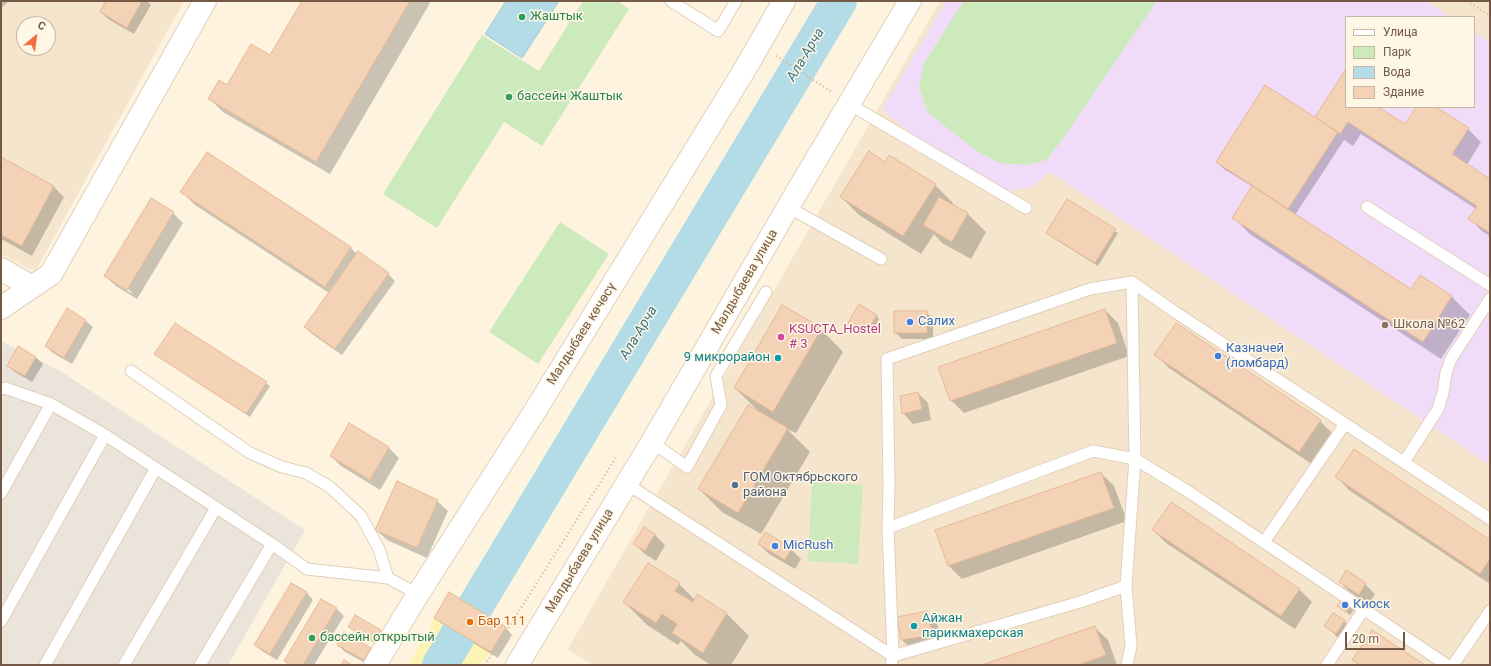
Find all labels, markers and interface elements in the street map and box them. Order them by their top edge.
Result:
place label: Жаштык [530,9,583,25]
marker: Жаштык [517,12,527,22]
north arrow [16,16,56,56]
legend [1345,16,1475,108]
text: С [35,19,48,33]
water label: Ала-Арча [784,25,828,85]
text: Улица [1383,25,1418,39]
text: Парк [1383,45,1411,59]
text: Вода [1383,65,1411,79]
text: Здание [1383,85,1424,99]
place label: бассейн Жаштык [517,89,623,105]
marker: бассейн Жаштык [504,92,514,102]
street label: Малдыбаева улица [709,227,781,337]
street label: Малдыбаев көчөсү [544,280,620,388]
water label: Ала-Арча [617,303,661,363]
place label: Салих [918,314,955,330]
marker: Салих [905,317,915,327]
place label: Школа №62 [1393,317,1465,333]
marker: Школа №62 [1380,320,1390,330]
place label: KSUCTA_Hostel # 3 [789,322,881,353]
marker: KSUCTA_Hostel # 3 [776,332,786,342]
place label: Казначей (ломбард) [1226,341,1289,372]
place label: 9 микрорайон [684,350,770,366]
marker: Казначей (ломбард) [1213,351,1223,361]
marker: 9 микрорайон [773,353,783,363]
place label: ГОМ Октябрьского района [743,470,858,501]
marker: ГОМ Октябрьского района [730,480,740,490]
street label: Малдыбаева улица [543,506,617,616]
place label: MicRush [783,538,833,554]
marker: MicRush [770,541,780,551]
place label: Киоск [1353,597,1390,613]
marker: Киоск [1340,600,1350,610]
place label: Айжан парикмахерская [922,611,1024,642]
place label: Бар 111 [478,614,526,630]
marker: Бар 111 [465,617,475,627]
marker: Айжан парикмахерская [909,621,919,631]
scale bar [1347,624,1407,650]
place label: бассейн открытый [320,630,435,646]
text: 20 m [1352,632,1379,646]
marker: бассейн открытый [307,633,317,643]

